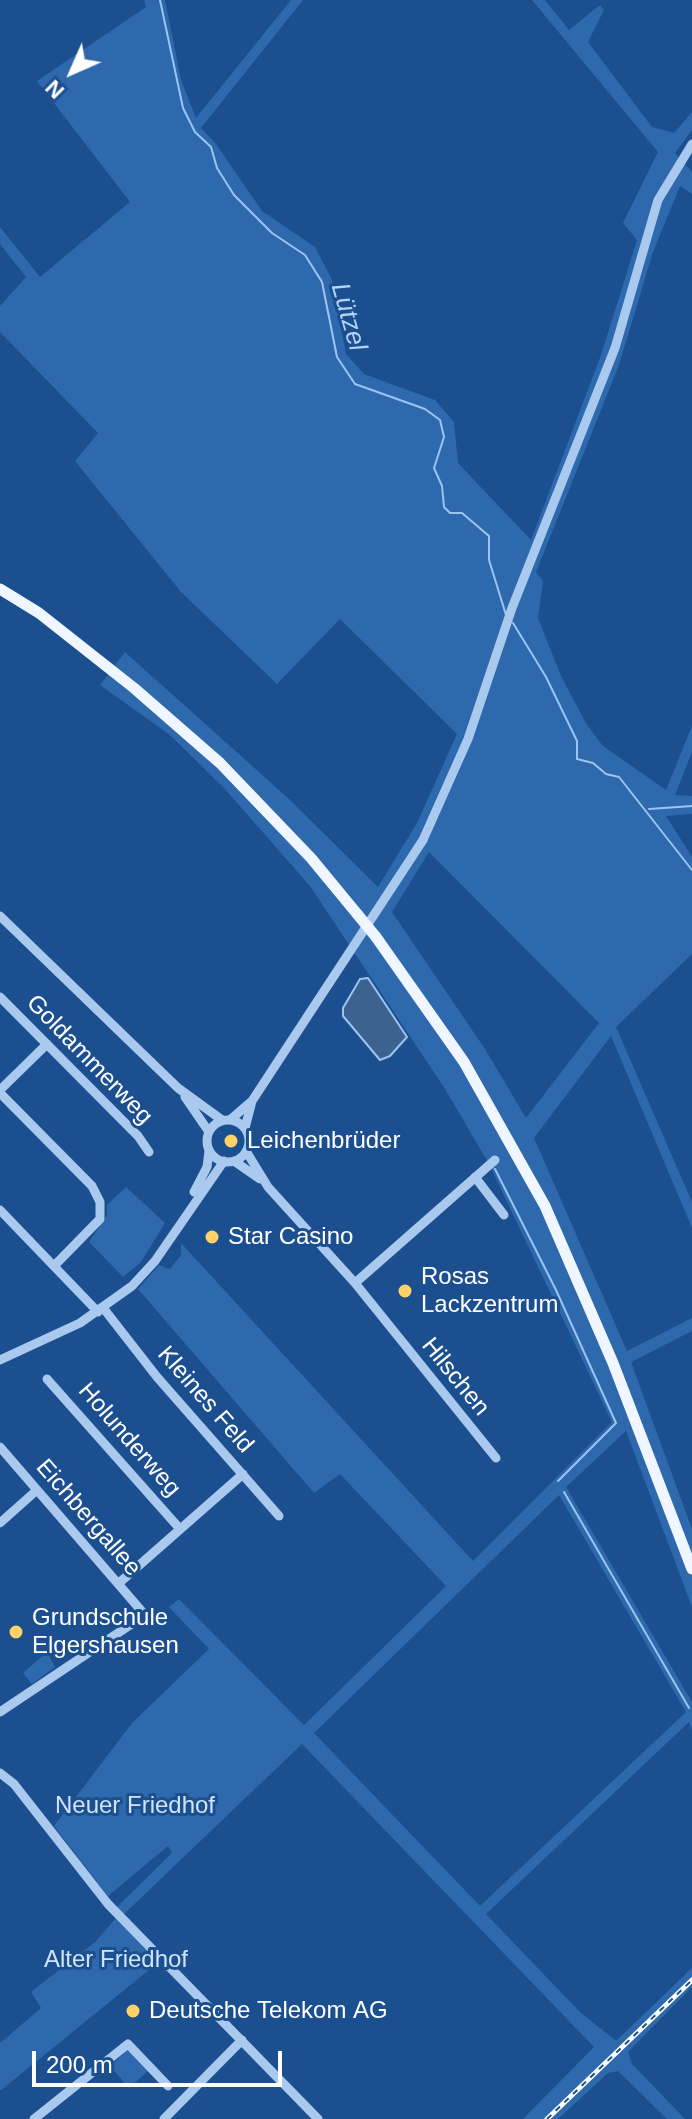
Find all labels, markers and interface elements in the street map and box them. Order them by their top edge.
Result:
north arrow [32,32,112,112]
text: N [40,75,69,104]
water label: Lützel [323,279,373,355]
street label: Goldammerweg [20,989,158,1131]
place label: Leichenbrüder [247,1127,400,1155]
marker: Leichenbrüder [222,1132,240,1150]
place label: Star Casino [228,1223,353,1251]
marker: Star Casino [203,1228,221,1246]
place label: Rosas Lackzentrum [421,1263,558,1319]
marker: Rosas Lackzentrum [396,1282,414,1300]
street label: Hilschen [415,1332,495,1422]
street label: Kleines Feld [151,1341,259,1459]
street label: Holunderweg [72,1377,186,1503]
street label: Eichbergallee [29,1454,147,1582]
place label: Grundschule Elgershausen [32,1604,179,1660]
marker: Grundschule Elgershausen [7,1623,25,1641]
park label: Neuer Friedhof [55,1792,215,1820]
park label: Alter Friedhof [44,1946,188,1974]
place label: Deutsche Telekom AG [149,1997,388,2025]
marker: Deutsche Telekom AG [124,2002,142,2020]
scale bar [36,2035,286,2085]
text: 200 m [46,2051,113,2078]

